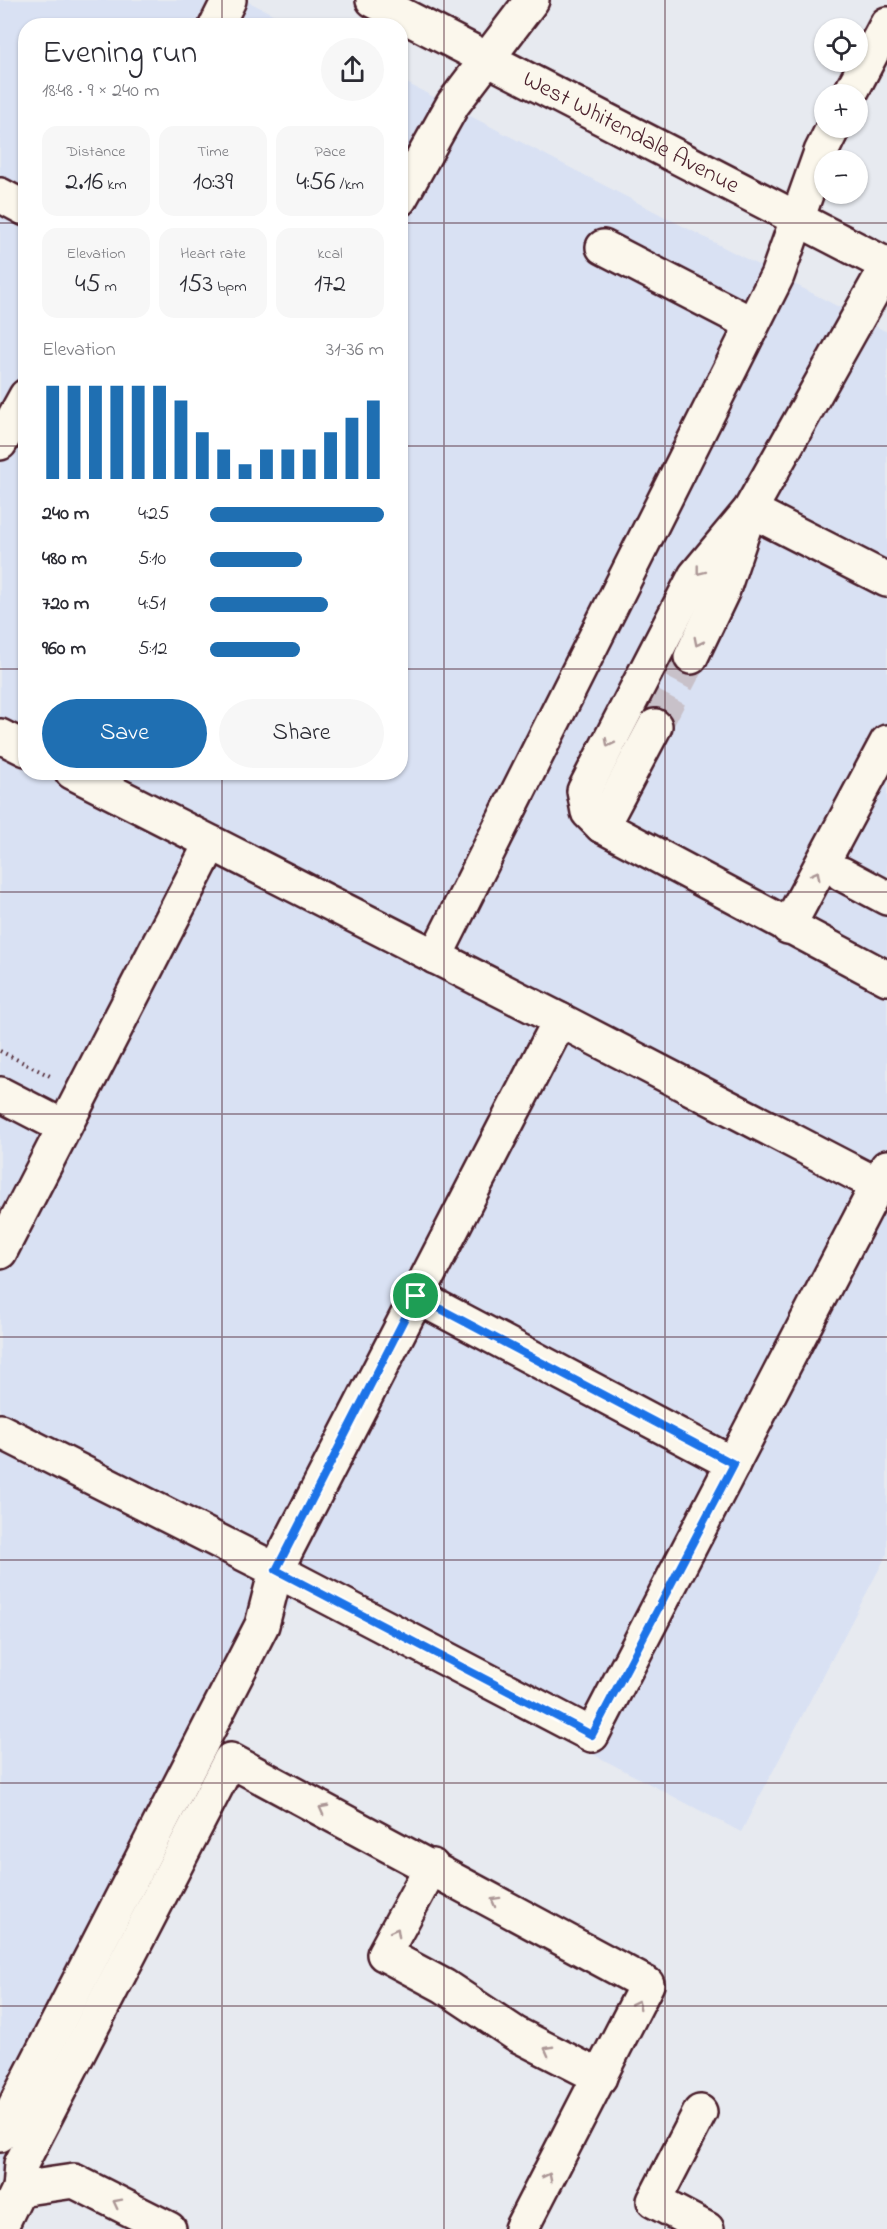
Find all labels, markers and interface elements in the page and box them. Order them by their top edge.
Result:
map controls [814,18,868,204]
button: locate [814,18,868,72]
text: Evening run [42,30,197,78]
button: share [321,38,384,101]
street label: West Whitendale Avenue [516,62,746,203]
text: 18:48 · 9 × 240 m [42,77,159,106]
button: + [814,84,868,138]
text: Distance [67,140,125,164]
text: Time [197,140,229,164]
text: Pace [314,140,346,164]
button: − [814,150,868,204]
text: 2.16 [65,164,103,202]
text: 10:39 [193,164,233,202]
text: 4:56 [296,164,335,202]
text: km [103,173,127,197]
text: /km [335,173,364,197]
text: Elevation [67,242,125,266]
text: Heart rate [180,242,246,266]
text: kcal [317,242,343,266]
text: 45 [75,266,101,304]
text: 153 [179,266,213,304]
text: 172 [314,266,346,304]
text: m [101,275,117,299]
text: bpm [213,275,247,299]
text: Elevation [42,336,116,365]
text: 31–36 m [326,336,384,365]
text: 240 m [42,500,89,529]
text: 4:25 [138,500,169,529]
text: 480 m [42,545,87,574]
text: 5:10 [138,545,166,574]
one-way arrow [696,564,707,575]
text: 720 m [42,590,89,619]
text: 4:51 [138,590,166,619]
text: 960 m [42,635,86,664]
text: 5:12 [138,635,167,664]
one-way arrow [694,636,706,647]
button: Save [42,699,207,768]
button: Share [219,699,384,768]
one-way arrow [605,737,616,748]
one-way arrow [809,871,820,881]
pin [390,1270,441,1321]
icon: arrive [399,1279,432,1312]
one-way arrow [318,1805,329,1816]
one-way arrow [491,1897,501,1908]
one-way arrow [389,1927,400,1938]
one-way arrow [629,1999,641,2010]
one-way arrow [543,2046,554,2057]
one-way arrow [541,2173,552,2183]
one-way arrow [112,2198,123,2210]

